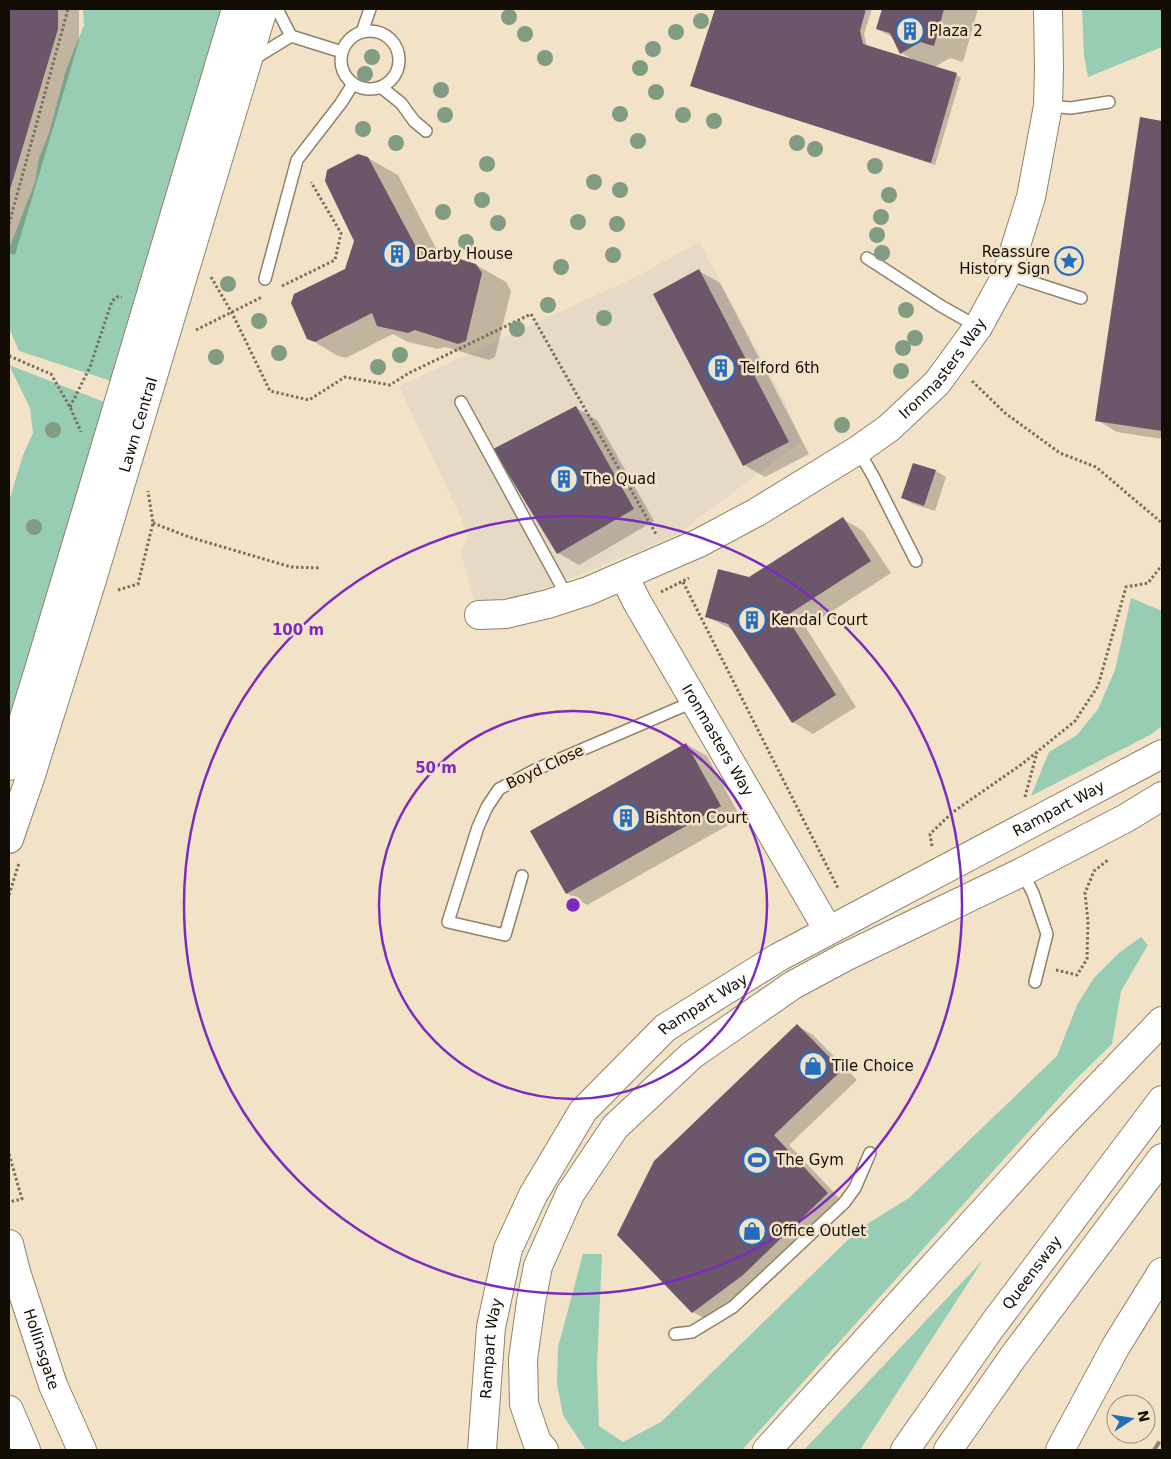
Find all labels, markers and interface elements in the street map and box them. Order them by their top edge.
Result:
building icon: Plaza 2 [895,16,925,46]
place label: Plaza 2 [929,22,983,40]
building icon: Darby House [382,239,412,269]
place label: Reassure History Sign [959,243,1050,278]
place label: Darby House [416,245,513,263]
place icon: Reassure History Sign [1054,246,1084,276]
street label: Ironmasters Way [895,315,990,423]
building icon: Telford 6th [706,353,736,383]
place label: Telford 6th [739,359,820,377]
street label: Lawn Central [116,375,161,475]
building icon: The Quad [549,464,579,494]
place label: The Quad [582,470,656,488]
building icon: Kendal Court [737,605,767,635]
place label: Kendal Court [771,611,868,629]
text: 100 m [272,621,324,639]
street label: Ironmasters Way [678,681,757,799]
street label: Boyd Close [503,741,587,793]
text: 50 m [415,759,457,777]
street label: Rampart Way [1010,777,1108,840]
building icon: Bishton Court [611,803,641,833]
place label: Bishton Court [645,809,747,827]
centre of rings [564,896,582,914]
street label: Rampart Way [655,970,751,1038]
shop icon: Tile Choice [798,1051,828,1081]
place label: Tile Choice [831,1057,914,1075]
sports icon: The Gym [742,1145,772,1175]
place label: The Gym [775,1151,844,1169]
shop icon: Office Outlet [737,1216,767,1246]
place label: Office Outlet [771,1222,866,1240]
street label: Queensway [998,1232,1066,1313]
street label: Rampart Way [477,1296,506,1400]
street label: Hollinsgate [20,1306,63,1392]
north arrow [1106,1394,1156,1444]
text: N [1135,1409,1153,1424]

